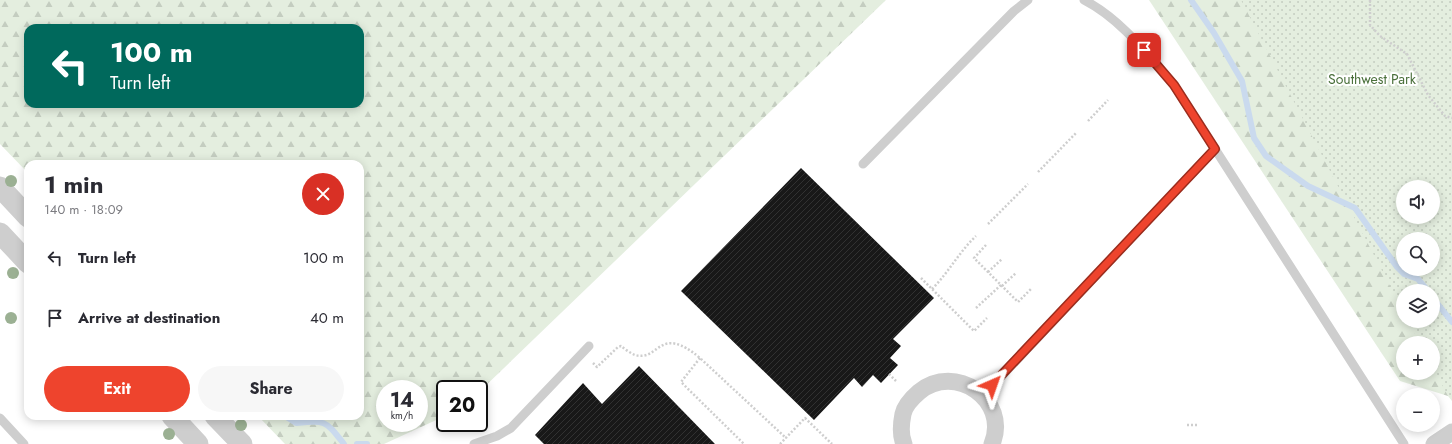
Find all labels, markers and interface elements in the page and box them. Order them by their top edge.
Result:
text: 100 m [110,32,193,73]
pin [1127,33,1161,67]
icon: arrive [1133,39,1155,61]
icon: left [44,40,96,92]
park label: Southwest Park [1328,69,1417,89]
text: Turn left [110,70,170,96]
text: 1 min [44,167,104,202]
button: close [302,173,344,215]
map controls [1396,180,1440,432]
button: sound [1396,180,1440,224]
text: 140 m · 18:09 [44,200,123,219]
button: search [1396,232,1440,276]
icon: left [44,247,66,269]
text: Turn left [78,247,136,269]
text: 100 m [303,247,344,269]
button: layers [1396,284,1440,328]
icon: arrive [44,307,66,329]
text: Arrive at destination [78,307,220,329]
text: 40 m [310,307,344,329]
button: + [1396,336,1440,380]
position arrow [971,364,1013,406]
button: Exit [44,366,190,412]
button: Share [198,366,344,412]
speed limit sign: 20 [436,380,488,432]
text: 14 [390,386,414,415]
button: − [1396,388,1440,432]
text: km/h [391,408,413,423]

